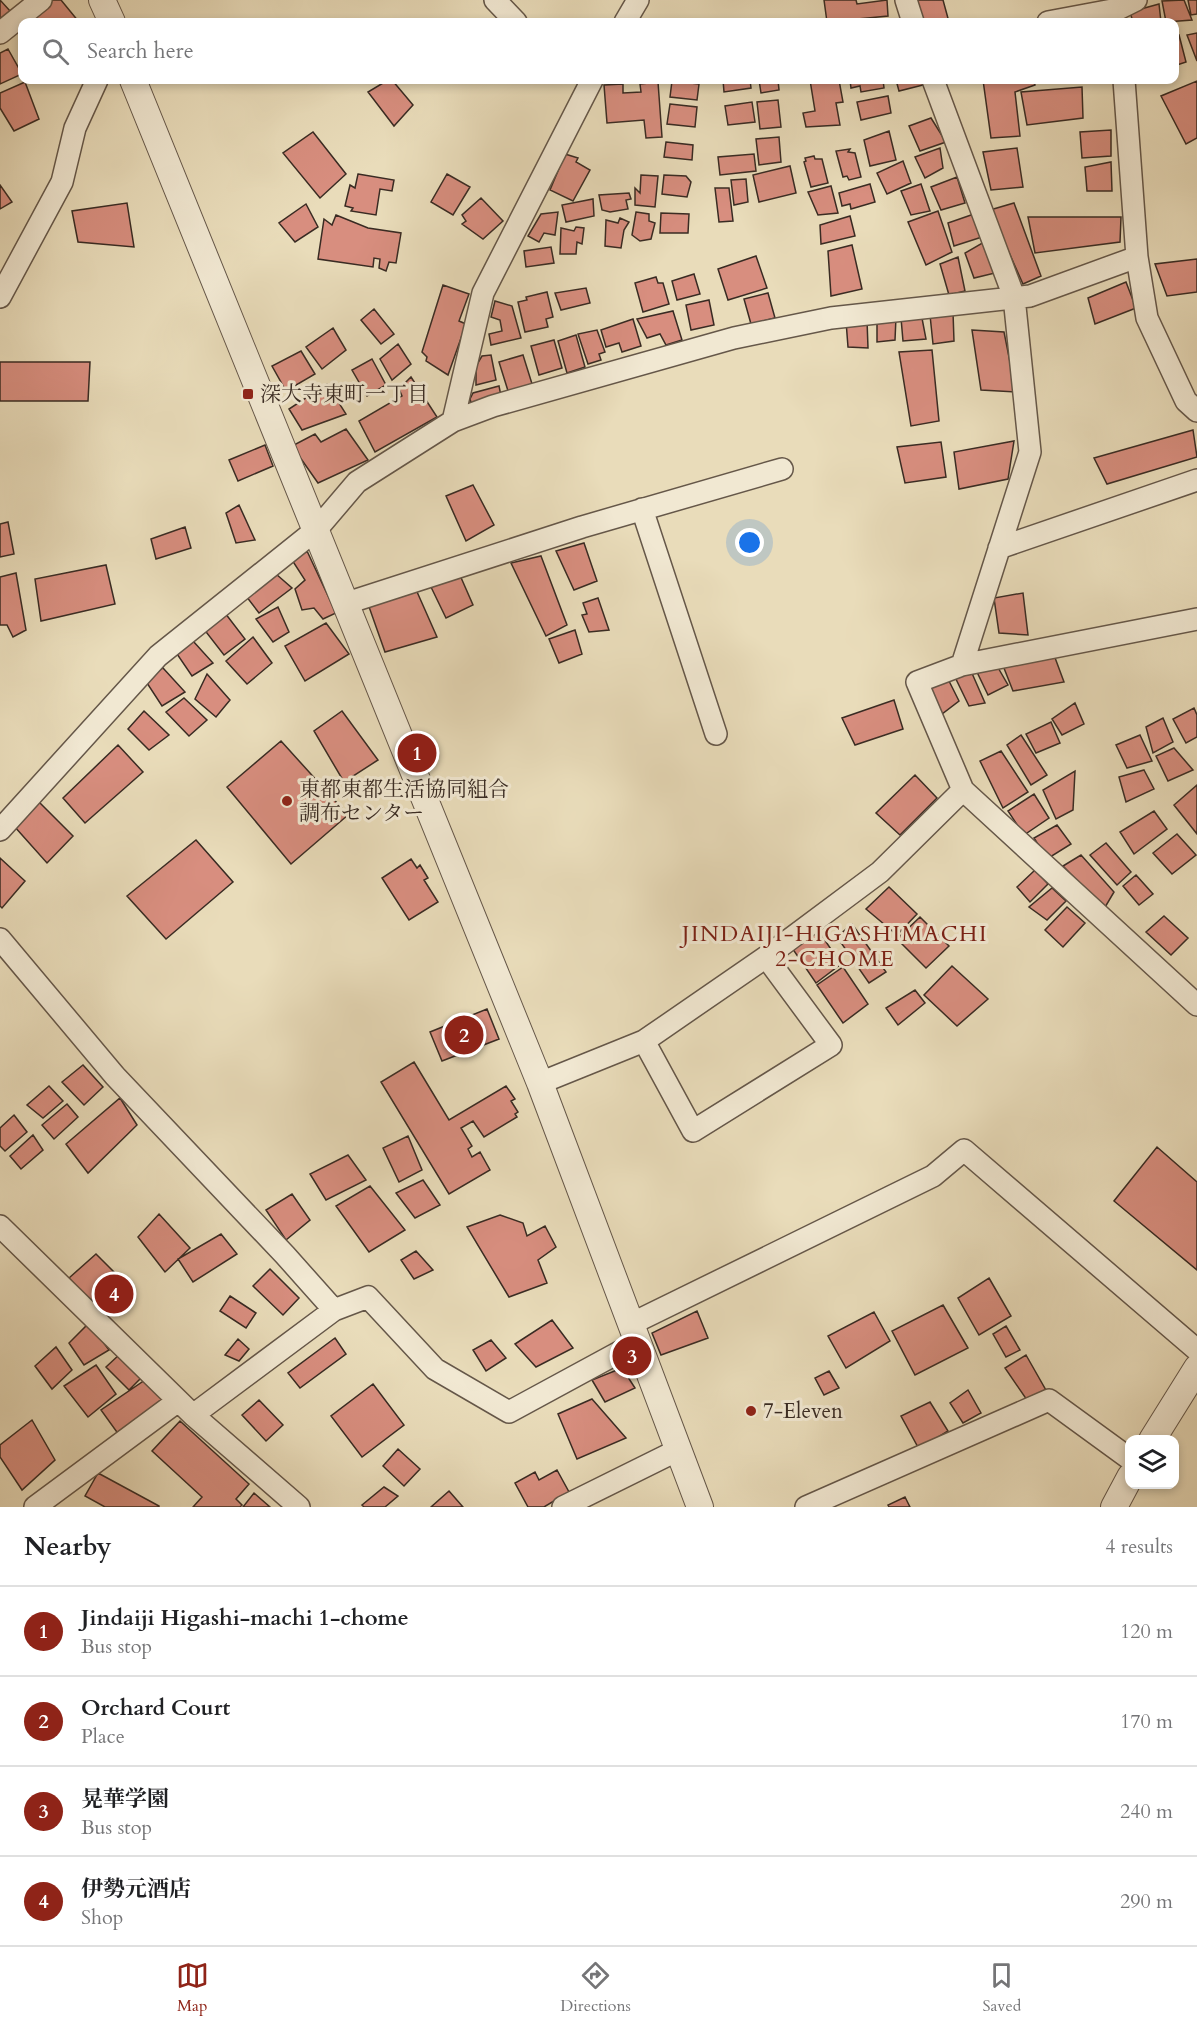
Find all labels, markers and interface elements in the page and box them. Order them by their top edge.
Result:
search box [18,18,1179,84]
icon: search [39,35,72,68]
text: Search here [87,36,194,66]
place label: 深大寺東町一丁目 [260,380,428,409]
marker: 深大寺東町一丁目 [241,387,255,401]
your location [735,528,764,557]
pin: 1 [398,730,436,776]
place label: 東都東都生活協同組合 調布センター [299,775,509,828]
marker: 東都東都生活協同組合 調布センター [280,794,294,808]
district label: JINDAIJI-HIGASHIMACHI 2-CHOME [679,919,988,974]
pin: 2 [444,1012,484,1058]
pin: 4 [94,1272,134,1316]
pin: 3 [612,1334,652,1378]
place label: 7-Eleven [763,1397,843,1426]
marker: 7-Eleven [744,1404,758,1418]
map controls [1125,1435,1179,1489]
button: layers [1125,1435,1179,1489]
text: Nearby [24,1529,112,1564]
text: 4 results [1105,1533,1173,1560]
text: Jindaiji Higashi-machi 1-chome [81,1603,409,1633]
text: 1 [38,1618,49,1645]
text: 120 m [1120,1618,1173,1645]
text: Bus stop [81,1633,152,1660]
text: Orchard Court [81,1693,230,1723]
text: 2 [38,1708,49,1735]
text: 170 m [1120,1708,1173,1735]
text: Place [81,1723,125,1750]
text: 晃華学園 [81,1784,169,1814]
text: 3 [38,1798,49,1825]
text: 240 m [1120,1798,1173,1825]
text: Bus stop [81,1814,152,1841]
text: 伊勢元酒店 [81,1874,191,1904]
text: 4 [38,1888,49,1915]
text: 290 m [1120,1888,1173,1915]
text: Shop [81,1904,123,1931]
tab: Map [176,1959,209,2017]
tab: Directions [560,1959,631,2017]
tab: Saved [982,1959,1021,2017]

